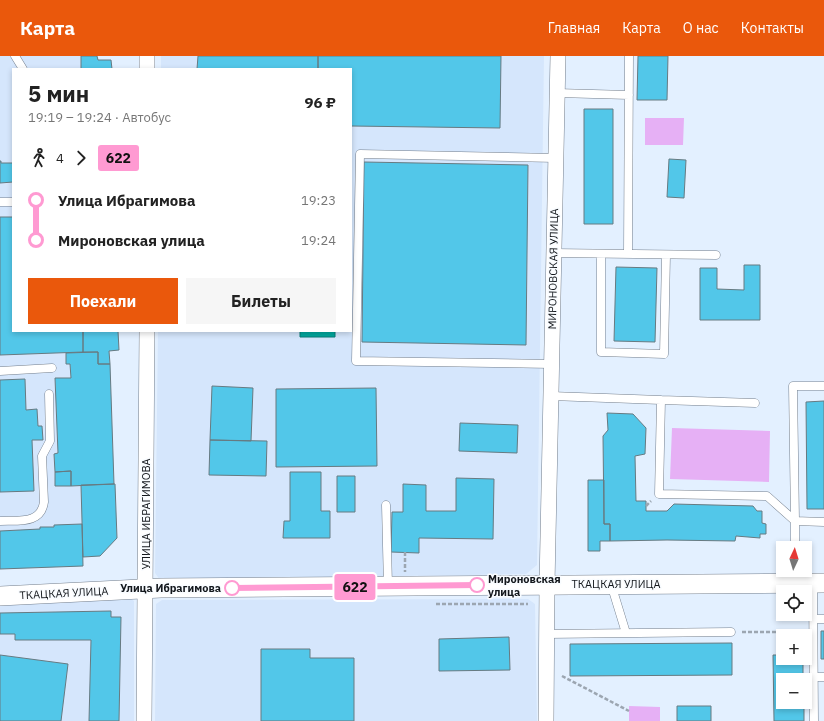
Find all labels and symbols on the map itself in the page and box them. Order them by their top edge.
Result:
street label: МИРОНОВСКАЯ УЛИЦА [545,208,561,330]
street label: УЛИЦА ИБРАГИМОВА [139,458,153,570]
north arrow [776,541,812,577]
place label: Мироновская улица [488,572,561,599]
line badge: 622 [332,574,378,600]
marker: Мироновская улица [469,577,485,593]
street label: ТКАЦКАЯ УЛИЦА [571,577,661,591]
marker: Улица Ибрагимова [224,580,240,596]
place label: Улица Ибрагимова [120,581,221,595]
street label: ТКАЦКАЯ УЛИЦА [19,584,109,602]

